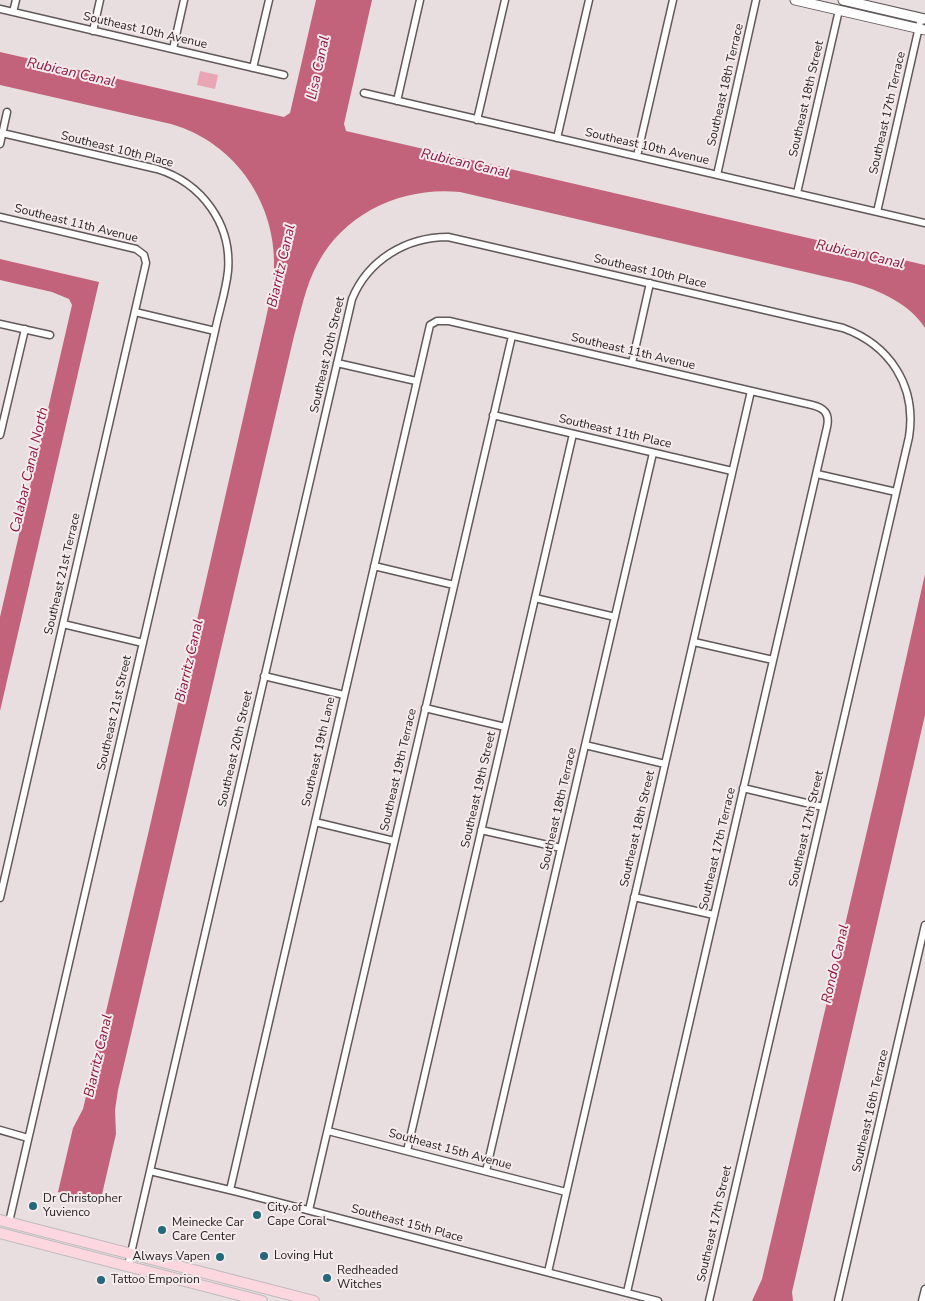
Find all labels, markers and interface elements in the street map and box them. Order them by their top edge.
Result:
street label: Southeast 10th Avenue [82,10,208,52]
street label: Southeast 18th Terrace [705,22,747,148]
water label: Lisa Canal [304,35,334,101]
street label: Southeast 18th Street [787,40,827,158]
street label: Southeast 17th Terrace [867,50,909,176]
water label: Rubican Canal [25,55,117,91]
street label: Southeast 10th Avenue [584,126,710,168]
street label: Southeast 10th Place [59,129,175,171]
water label: Rubican Canal [419,146,511,182]
street label: Southeast 11th Avenue [13,202,139,246]
water label: Biarritz Canal [264,223,300,309]
water label: Rubican Canal [814,237,906,273]
street label: Southeast 10th Place [592,252,708,292]
street label: Southeast 20th Street [308,296,348,414]
street label: Southeast 11th Avenue [570,331,696,373]
water label: Calabar Canal North [7,406,53,534]
street label: Southeast 11th Place [557,412,673,452]
street label: Southeast 21st Terrace [42,512,84,636]
water label: Biarritz Canal [172,618,208,704]
street label: Southeast 21st Street [95,654,135,772]
street label: Southeast 20th Street [216,690,256,808]
street label: Southeast 19th Lane [299,696,339,808]
street label: Southeast 19th Terrace [378,707,420,833]
street label: Southeast 19th Street [459,731,499,849]
street label: Southeast 18th Terrace [538,746,580,872]
street label: Southeast 18th Street [618,770,658,888]
street label: Southeast 17th Street [787,770,827,888]
street label: Southeast 17th Terrace [697,786,739,912]
water label: Rondo Canal [819,923,853,1005]
water label: Biarritz Canal [81,1013,117,1099]
street label: Southeast 16th Terrace [850,1048,892,1174]
street label: Southeast 15th Avenue [387,1127,513,1173]
street label: Southeast 17th Street [695,1165,735,1283]
place label: Dr Christopher Yuvienco [43,1192,122,1220]
marker: Dr Christopher Yuvienco [27,1200,39,1212]
place label: City of Cape Coral [267,1201,326,1229]
street label: Southeast 15th Place [349,1202,465,1246]
marker: City of Cape Coral [251,1209,263,1221]
place label: Meinecke Car Care Center [172,1216,244,1244]
marker: Meinecke Car Care Center [156,1224,168,1236]
place label: Loving Hut [274,1249,333,1263]
place label: Always Vapen [133,1250,210,1264]
marker: Loving Hut [258,1250,270,1262]
marker: Always Vapen [214,1251,226,1263]
place label: Redheaded Witches [337,1264,398,1292]
marker: Redheaded Witches [321,1272,333,1284]
place label: Tattoo Emporion [111,1273,200,1287]
marker: Tattoo Emporion [95,1274,107,1286]

